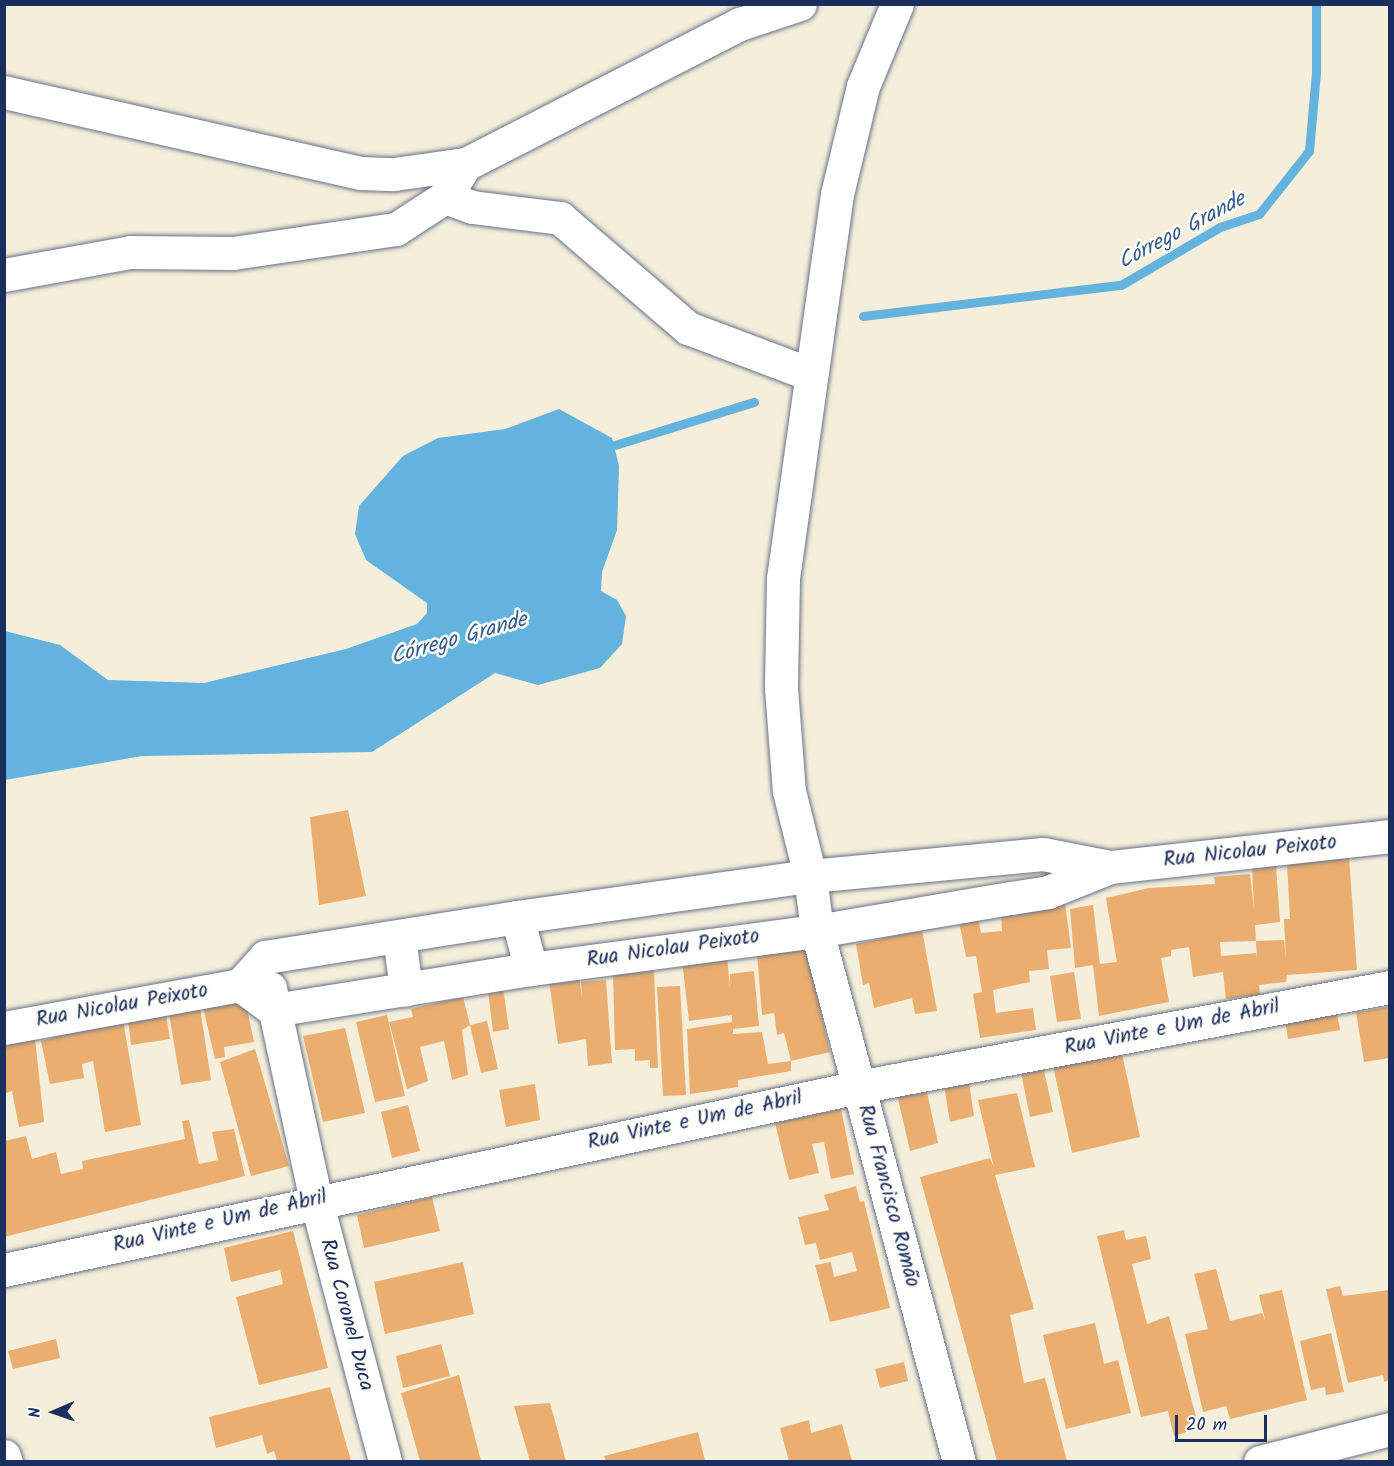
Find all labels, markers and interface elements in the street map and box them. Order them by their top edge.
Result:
water label: Córrego Grande [1114,186,1250,276]
water label: Córrego Grande [388,607,530,671]
street label: Rua Nicolau Peixoto [1162,830,1338,874]
street label: Rua Nicolau Peixoto [585,924,761,974]
street label: Rua Nicolau Peixoto [34,978,210,1034]
street label: Rua Vinte e Um de Abril [1062,995,1282,1061]
street label: Rua Vinte e Um de Abril [585,1086,805,1156]
street label: Rua Francisco Romão [851,1102,925,1290]
street label: Rua Vinte e Um de Abril [111,1185,329,1259]
street label: Rua Coronel Duca [314,1236,378,1394]
north arrow [24,1382,84,1442]
scale bar [1178,1403,1270,1441]
text: N [23,1407,48,1418]
text: 20 m [1186,1411,1227,1440]

